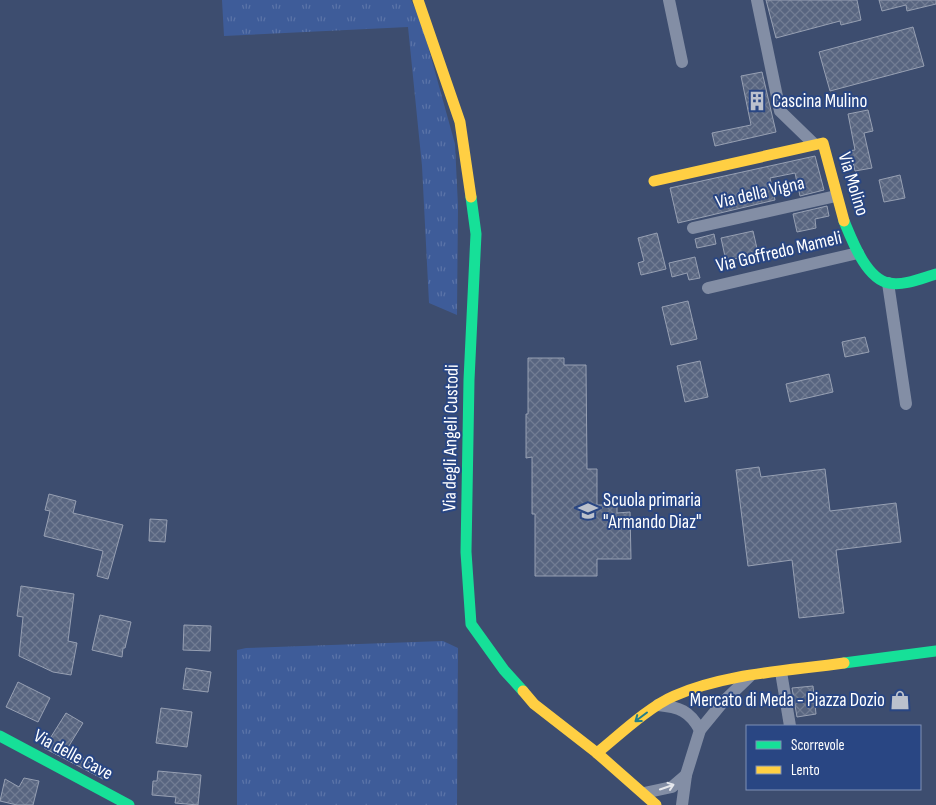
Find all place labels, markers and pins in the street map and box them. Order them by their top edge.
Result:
building icon: Cascina Mulino [746,90,768,112]
place label: Cascina Mulino [772,90,867,113]
place label: Scuola primaria "Armando Diaz" [603,489,702,534]
school or university icon: Scuola primaria "Armando Diaz" [577,500,599,522]
place label: Mercato di Meda - Piazza Dozio [690,689,885,712]
shop icon: Mercato di Meda - Piazza Dozio [889,689,911,711]

